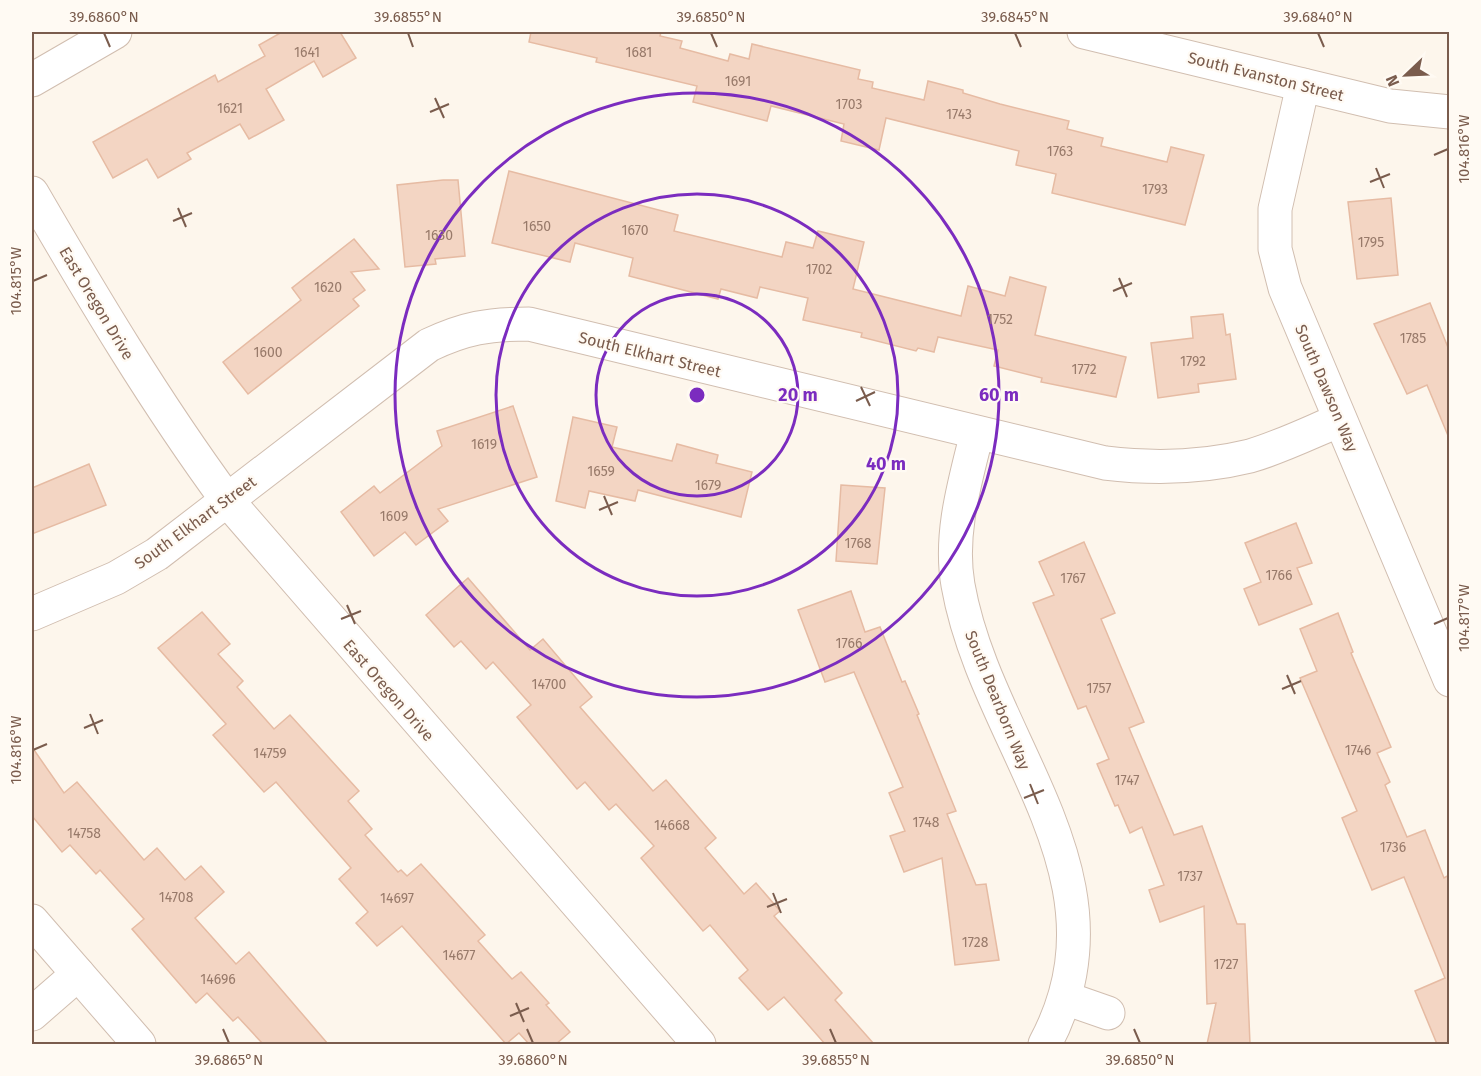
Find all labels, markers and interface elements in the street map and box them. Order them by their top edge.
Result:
text: 39.6860°N [69,8,139,26]
text: 39.6855°N [374,8,442,26]
text: 39.6850°N [677,8,745,26]
text: 39.6845°N [981,8,1049,26]
text: 39.6840°N [1283,8,1353,26]
house number: 1641 [294,44,320,61]
house number: 1681 [626,44,652,61]
north arrow [1376,45,1436,105]
street label: South Evanston Street [1186,48,1346,105]
text: N [1382,72,1403,89]
house number: 1691 [725,73,751,90]
house number: 1703 [836,96,862,113]
house number: 1621 [217,100,243,117]
house number: 1743 [946,106,972,123]
text: 104.816°W [1455,114,1473,183]
house number: 1763 [1047,143,1073,160]
house number: 1793 [1142,181,1168,198]
house number: 1650 [523,218,551,235]
house number: 1670 [621,222,649,239]
house number: 1630 [425,227,453,244]
house number: 1795 [1358,234,1384,251]
street label: East Oregon Drive [55,243,138,363]
text: 104.815°W [7,246,25,315]
house number: 1702 [806,261,832,278]
house number: 1620 [314,279,342,296]
house number: 1752 [987,311,1013,328]
street label: South Dawson Way [1291,322,1362,455]
street label: South Elkhart Street [577,328,723,381]
house number: 1785 [1400,330,1426,347]
house number: 1600 [253,344,283,361]
house number: 1792 [1180,353,1206,370]
house number: 1772 [1071,361,1097,378]
text: 20 m [778,384,818,406]
text: 60 m [979,384,1019,406]
centre of rings [687,385,707,405]
house number: 1619 [471,436,497,453]
text: 40 m [866,453,906,475]
house number: 1659 [587,463,615,480]
street label: South Elkhart Street [131,472,260,573]
house number: 1679 [695,477,721,494]
house number: 1609 [380,508,408,525]
house number: 1768 [844,535,872,552]
house number: 1766 [1266,567,1292,584]
house number: 1767 [1060,570,1086,587]
text: 104.817°W [1455,583,1473,652]
street label: South Dearborn Way [961,628,1034,773]
house number: 1766 [836,635,862,652]
street label: East Oregon Drive [339,636,438,745]
house number: 14700 [532,676,567,693]
house number: 1757 [1087,680,1111,697]
text: 104.816°W [7,715,25,784]
house number: 1746 [1345,742,1371,759]
house number: 14759 [253,745,287,762]
house number: 1747 [1114,772,1140,789]
house number: 1748 [913,814,940,831]
house number: 14668 [654,817,690,834]
house number: 14758 [67,825,101,842]
house number: 1736 [1380,839,1406,856]
house number: 1737 [1177,868,1203,885]
house number: 14708 [159,889,194,906]
house number: 14697 [380,890,414,907]
house number: 1728 [962,934,989,951]
house number: 14677 [442,947,476,964]
house number: 1727 [1213,956,1239,973]
house number: 14696 [200,971,236,988]
text: 39.6865°N [195,1051,263,1069]
text: 39.6860°N [498,1051,568,1069]
text: 39.6855°N [802,1051,870,1069]
text: 39.6850°N [1106,1051,1174,1069]

